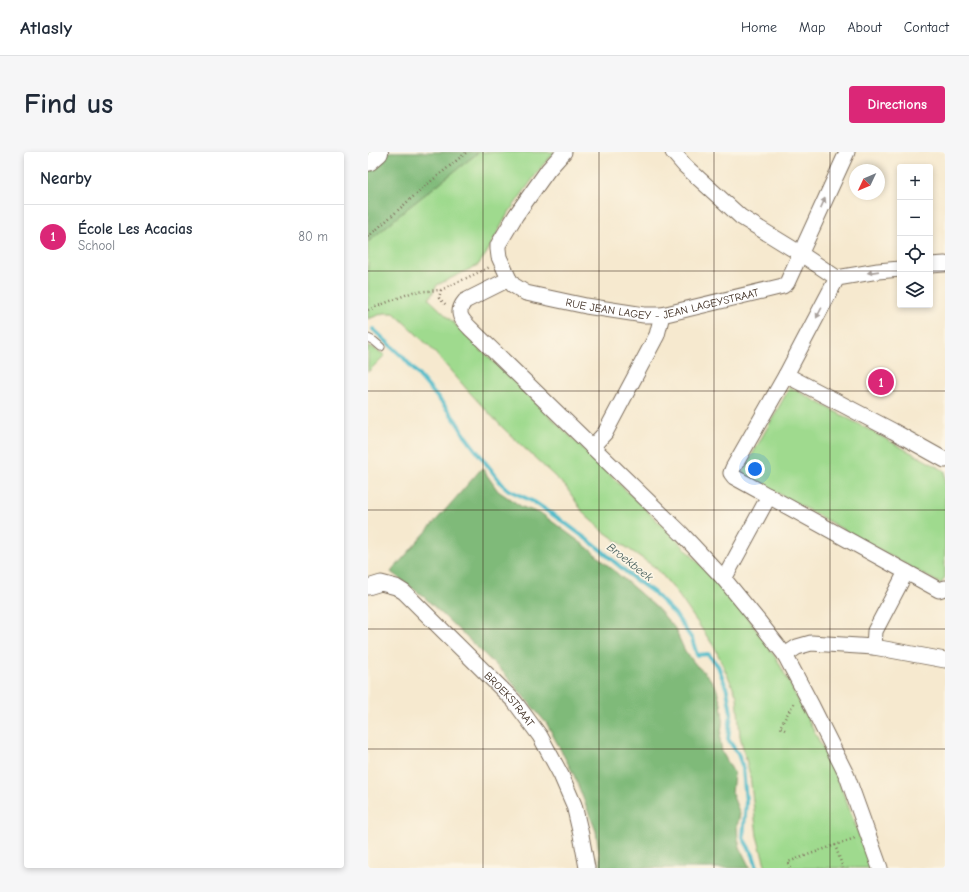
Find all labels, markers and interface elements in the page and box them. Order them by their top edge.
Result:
text: Atlasly [20,17,72,39]
text: Home [741,19,777,36]
text: Map [799,19,825,36]
text: About [847,19,882,36]
text: Contact [904,19,949,36]
button: Directions [849,86,945,123]
text: Find us [24,88,113,120]
north arrow [849,164,885,200]
map controls [897,164,933,308]
button: + [897,164,933,200]
text: Nearby [40,169,91,188]
one-way arrow [821,197,827,209]
button: − [897,200,933,236]
text: École Les Acacias [78,220,192,238]
text: 1 [50,229,56,244]
text: 80 m [298,229,328,244]
button: locate [897,236,933,272]
text: School [78,238,115,253]
one-way arrow [867,269,879,275]
button: layers [897,272,933,308]
street label: RUE JEAN LAGEY - JEAN LAGEYSTRAAT [565,286,760,322]
one-way arrow [815,307,822,319]
pin: 1 [868,367,894,397]
your location [745,459,765,479]
water label: Broekbeek [604,540,656,584]
street label: BROEKSTRAAT [482,669,537,729]

